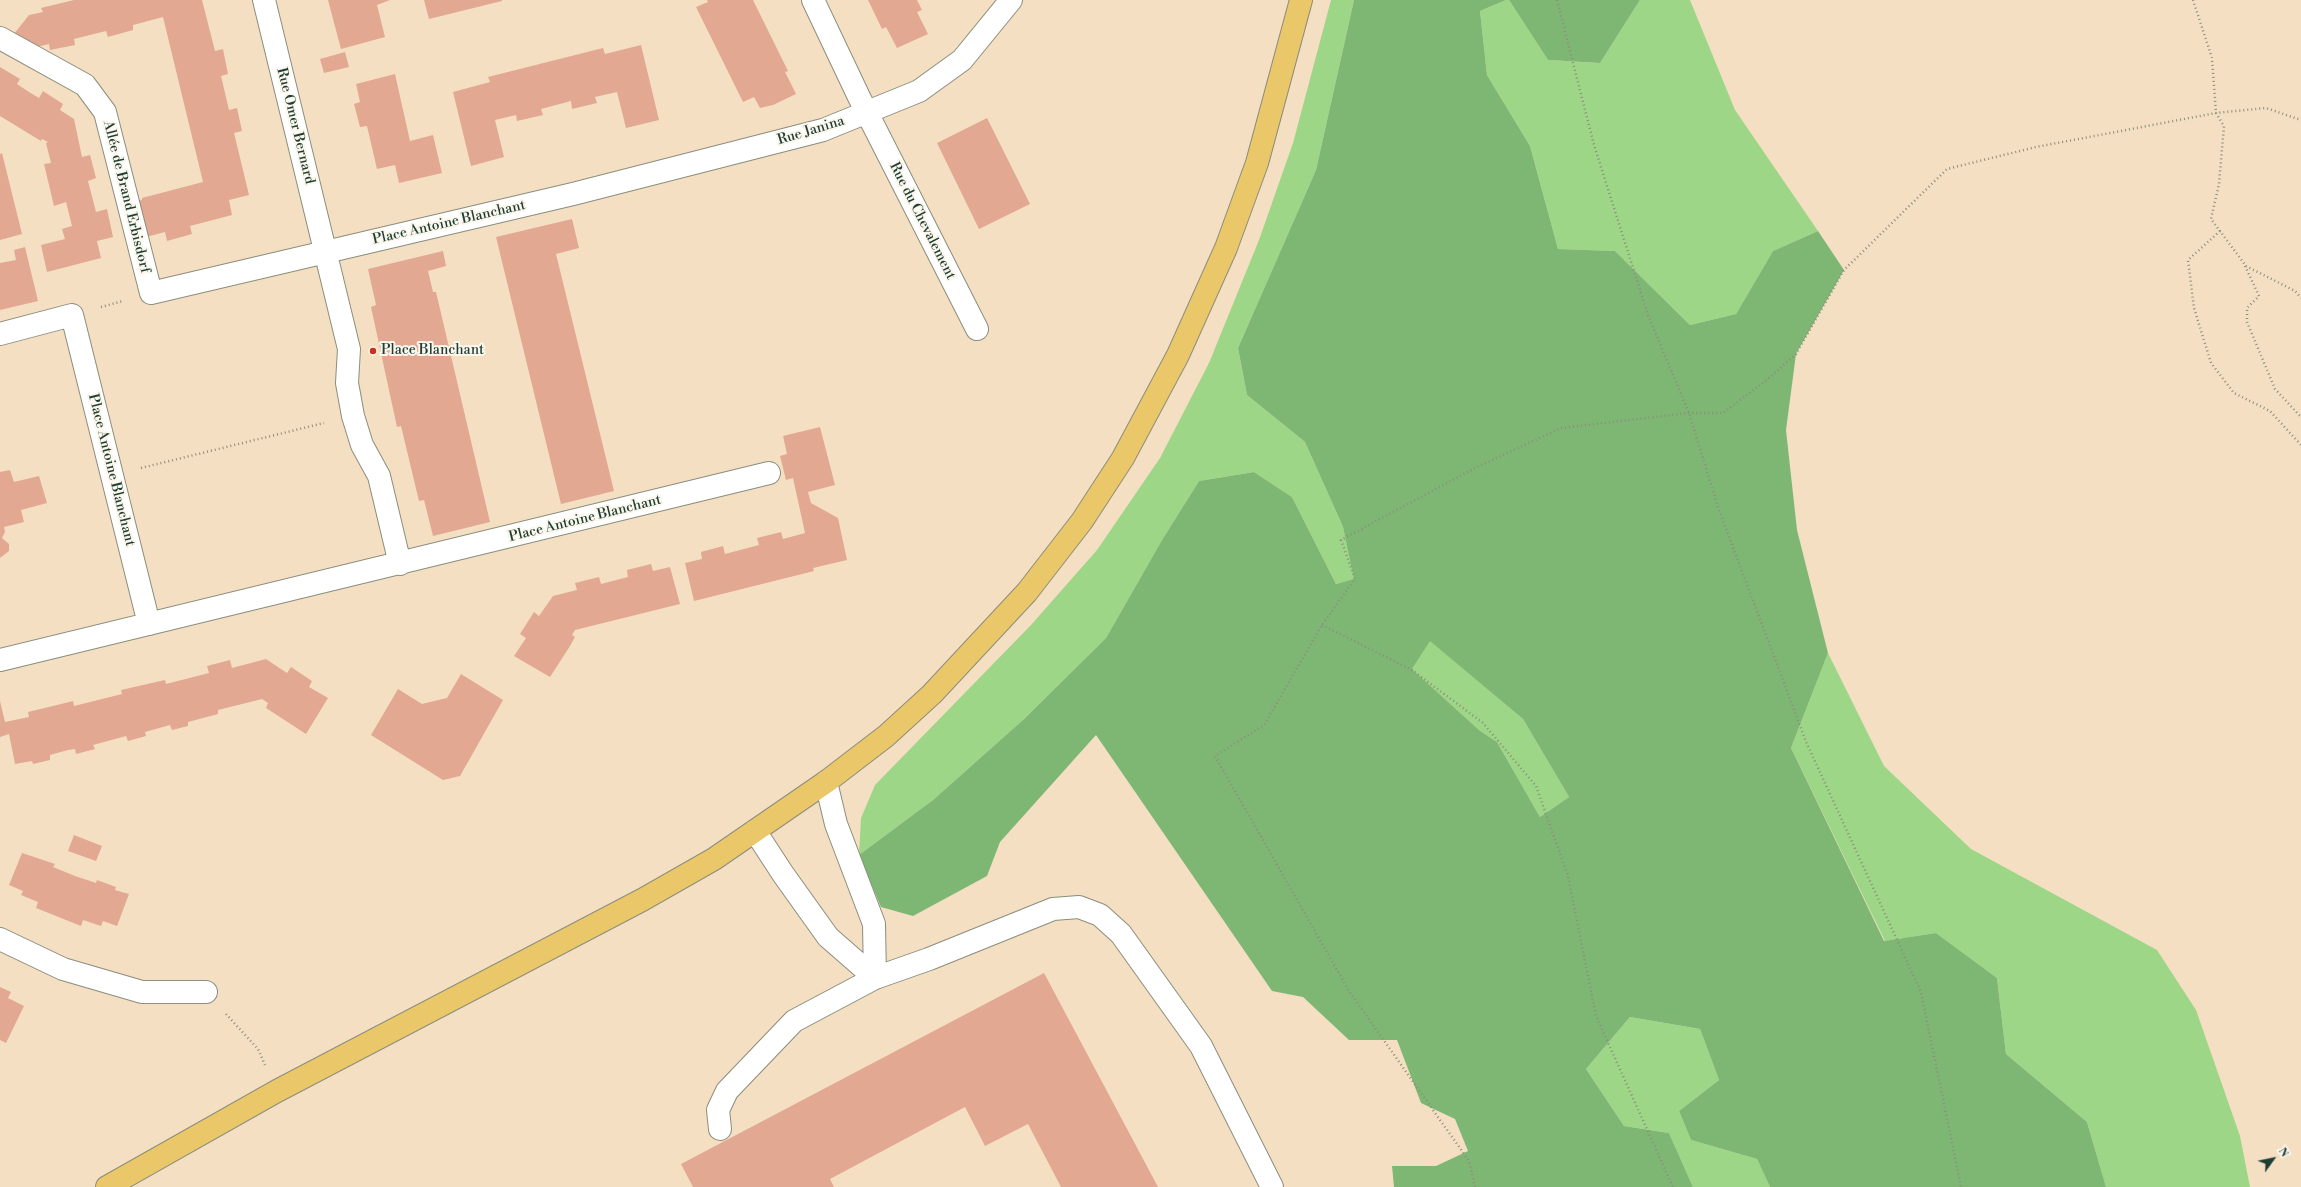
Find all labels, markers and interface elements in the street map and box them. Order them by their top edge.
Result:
street label: Rue Omer Bernard [272,66,318,186]
street label: Rue Janina [776,113,846,149]
street label: Allée de Brand Erbisdorf [99,119,153,275]
street label: Rue du Chevalement [885,160,959,282]
street label: Place Antoine Blanchant [371,197,527,249]
place label: Place Blanchant [381,343,484,359]
marker: Place Blanchant [368,346,378,356]
street label: Place Antoine Blanchant [84,392,138,548]
street label: Place Antoine Blanchant [507,492,663,546]
north arrow [2253,1139,2293,1179]
text: N [2275,1145,2291,1160]

